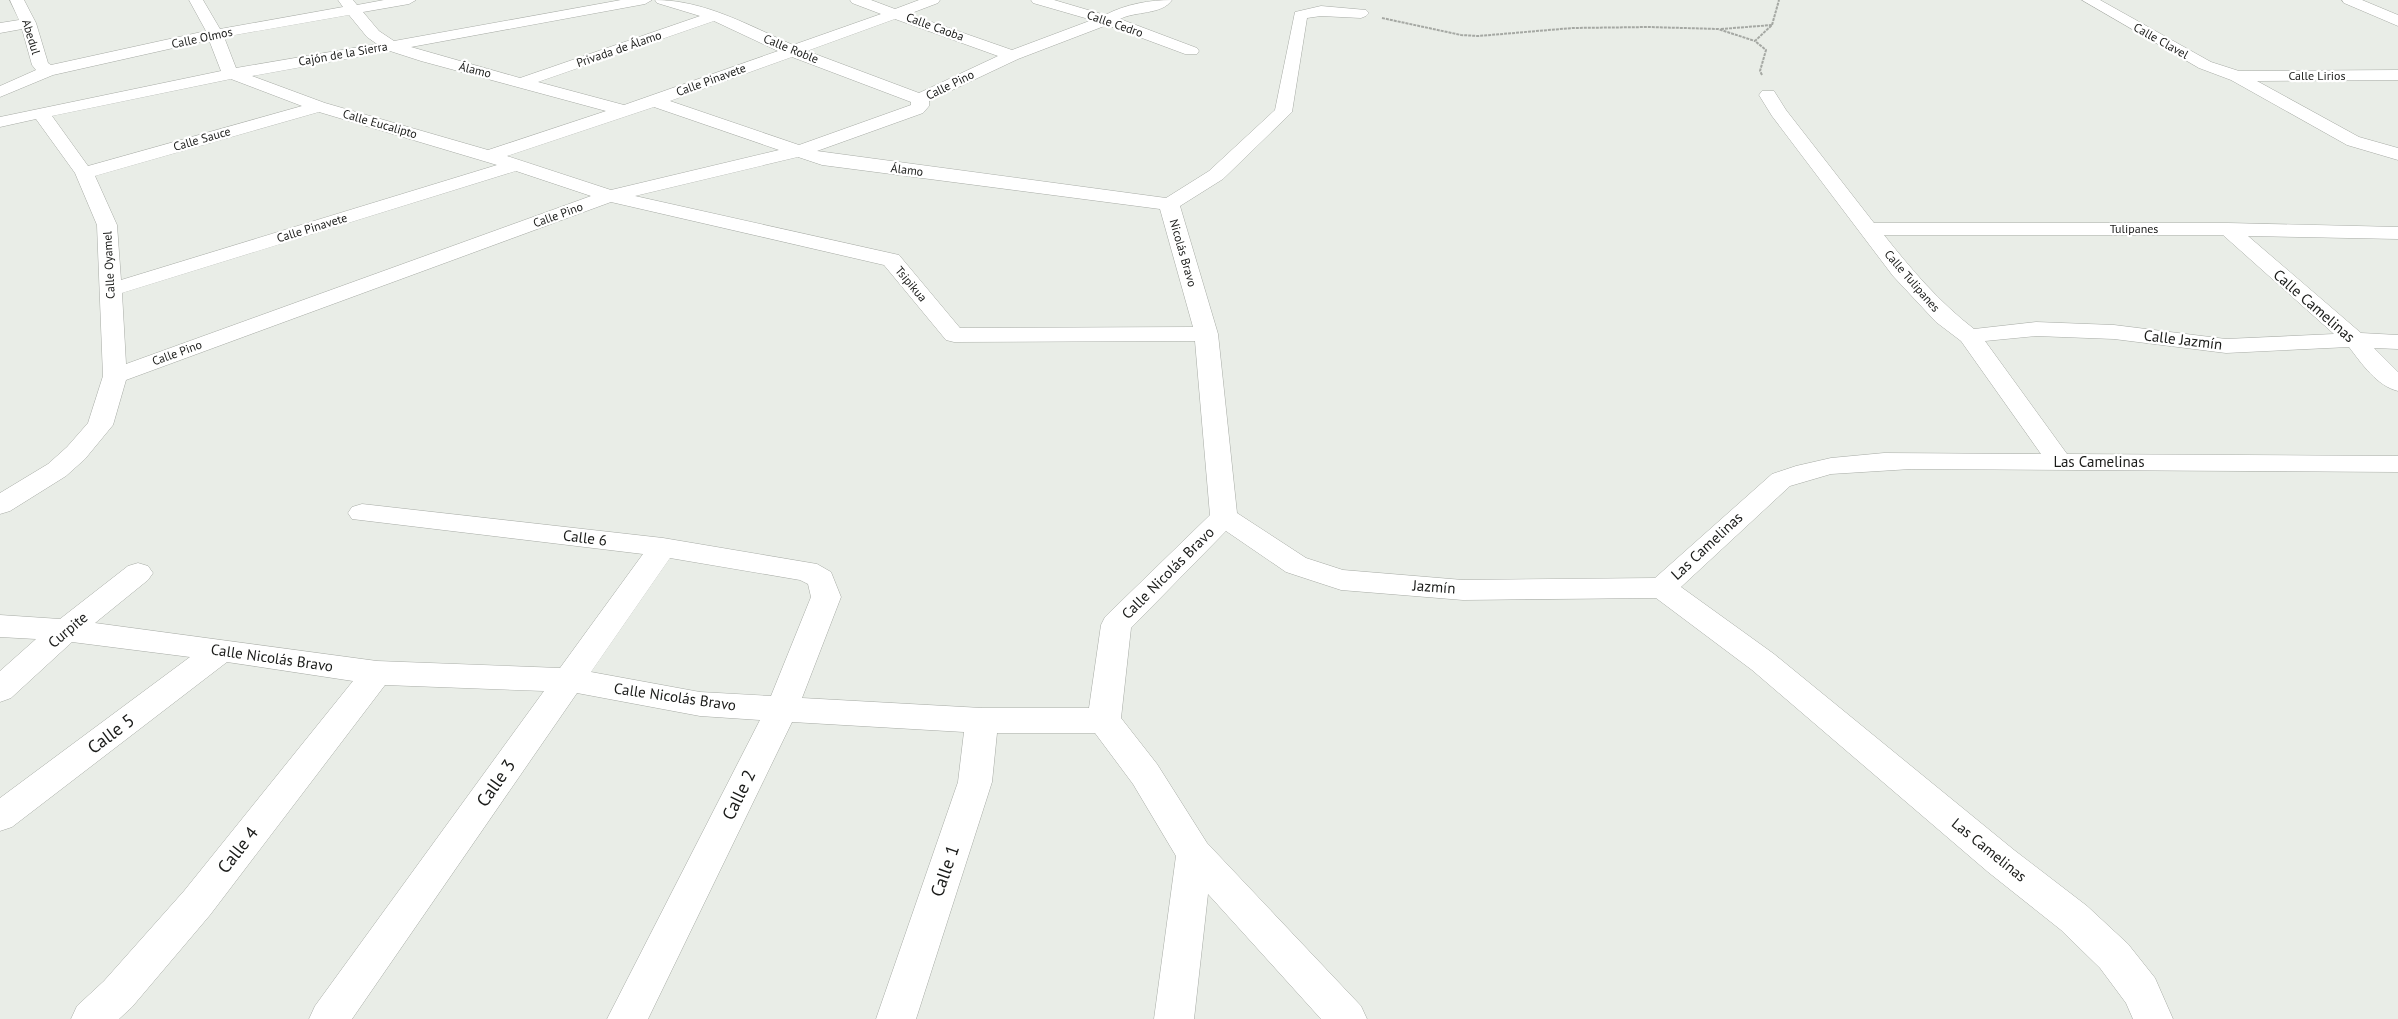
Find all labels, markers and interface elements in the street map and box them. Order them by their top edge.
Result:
street label: Calle Cedro [1085,7,1145,40]
street label: Calle Caoba [904,9,966,44]
street label: Abedul [19,17,44,57]
street label: Calle Clavel [2131,19,2192,62]
street label: Calle Olmos [170,24,234,51]
street label: Privada de Álamo [574,27,663,70]
street label: Calle Roble [761,31,821,66]
street label: Cajón de la Sierra [297,38,389,69]
street label: Álamo [457,58,493,81]
street label: Calle Pinavete [674,60,748,99]
street label: Calle Pino [923,66,976,103]
street label: Calle Lirios [2288,68,2346,83]
street label: Calle Eucalipto [341,106,419,141]
street label: Calle Sauce [171,123,232,154]
street label: Álamo [890,160,924,179]
street label: Calle Pino [531,199,585,230]
street label: Calle Pinavete [275,210,349,245]
street label: Nicolás Bravo [1167,217,1200,288]
street label: Tulipanes [2110,221,2158,236]
street label: Calle Oyamel [99,230,118,299]
street label: Calle Tulipanes [1881,247,1943,315]
street label: Tsipikua [892,263,931,304]
street label: Calle Camelinas [2270,265,2359,346]
street label: Calle Jazmín [2143,325,2223,354]
street label: Calle Pino [150,337,204,368]
street label: Las Camelinas [2053,452,2145,471]
street label: Las Camelinas [1667,508,1746,584]
street label: Calle Nicolás Bravo [1117,522,1218,623]
street label: Calle 6 [562,525,608,550]
street label: Jazmín [1411,575,1456,597]
street label: Curpite [44,608,91,652]
street label: Calle Nicolás Bravo [210,640,334,675]
street label: Calle Nicolás Bravo [613,679,737,714]
street label: Calle 5 [83,708,139,759]
street label: Calle 3 [471,754,520,811]
street label: Calle 2 [717,766,761,824]
street label: Las Camelinas [1948,814,2031,886]
street label: Calle 4 [212,822,263,878]
street label: Calle 1 [925,842,964,900]

